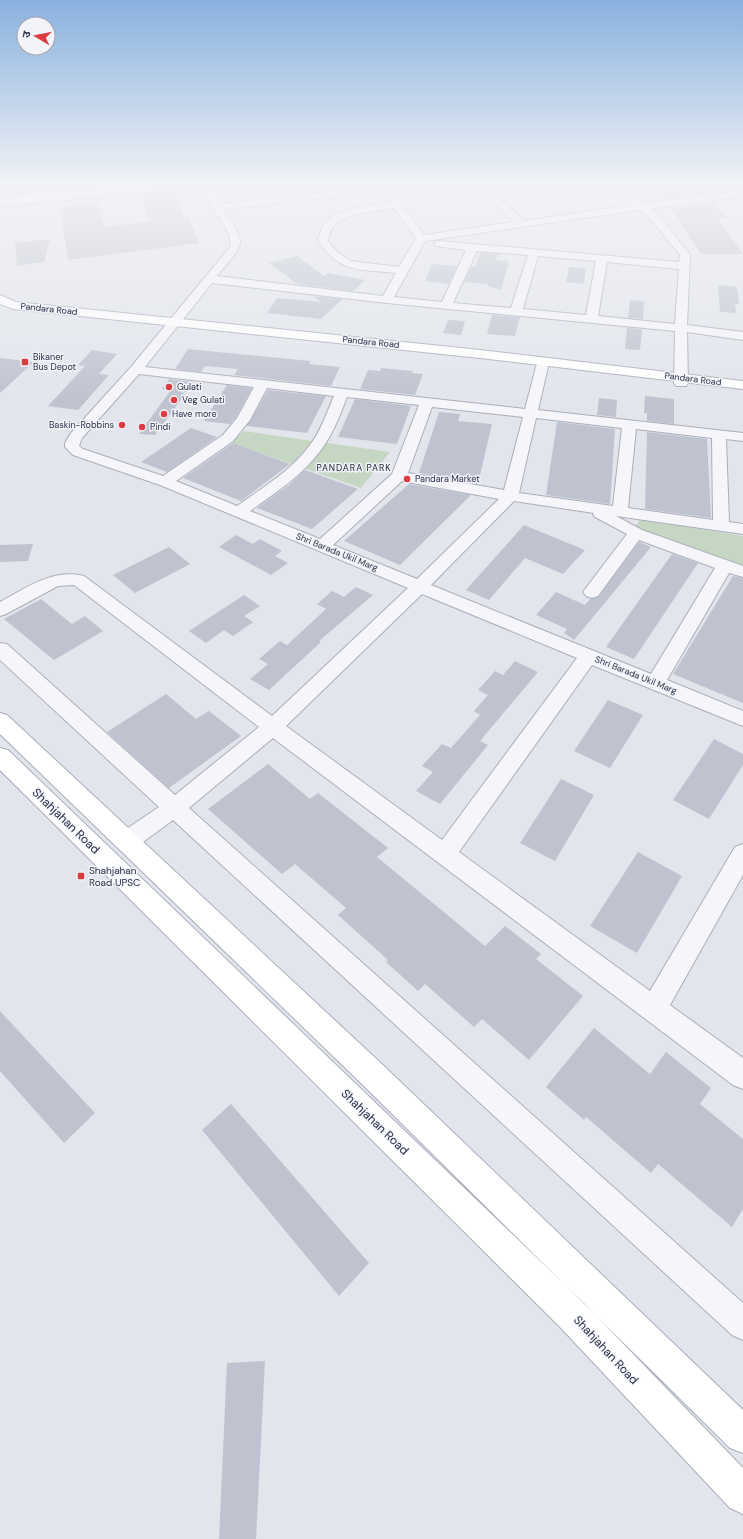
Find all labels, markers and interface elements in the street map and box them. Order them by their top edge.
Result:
north arrow [16,16,56,56]
text: उ [19,29,34,39]
street label: Pandara Road [20,300,78,318]
street label: Pandara Road [342,333,400,351]
place label: Bikaner Bus Depot [33,351,77,373]
marker: Bikaner Bus Depot [20,357,30,367]
street label: Pandara Road [664,370,722,388]
place label: Gulati [177,381,201,393]
marker: Gulati [164,382,174,392]
place label: Veg Gulati [182,394,224,406]
marker: Veg Gulati [169,395,179,405]
place label: Have more [172,408,217,420]
marker: Have more [159,409,169,419]
place label: Baskin-Robbins [49,419,114,431]
marker: Baskin-Robbins [117,420,127,430]
place label: Pindi [150,421,170,433]
marker: Pindi [137,422,147,432]
district label: PANDARA PARK [316,462,392,474]
place label: Pandara Market [415,473,480,485]
marker: Pandara Market [402,474,412,484]
street label: Shri Barada Ukil Marg [294,530,380,574]
street label: Shri Barada Ukil Marg [593,653,679,697]
street label: Shahjahan Road [29,785,103,857]
place label: Shahjahan Road UPSC [89,864,140,889]
marker: Shahjahan Road UPSC [76,871,86,881]
street label: Shahjahan Road [338,1086,412,1158]
street label: Shahjahan Road [570,1312,642,1388]

